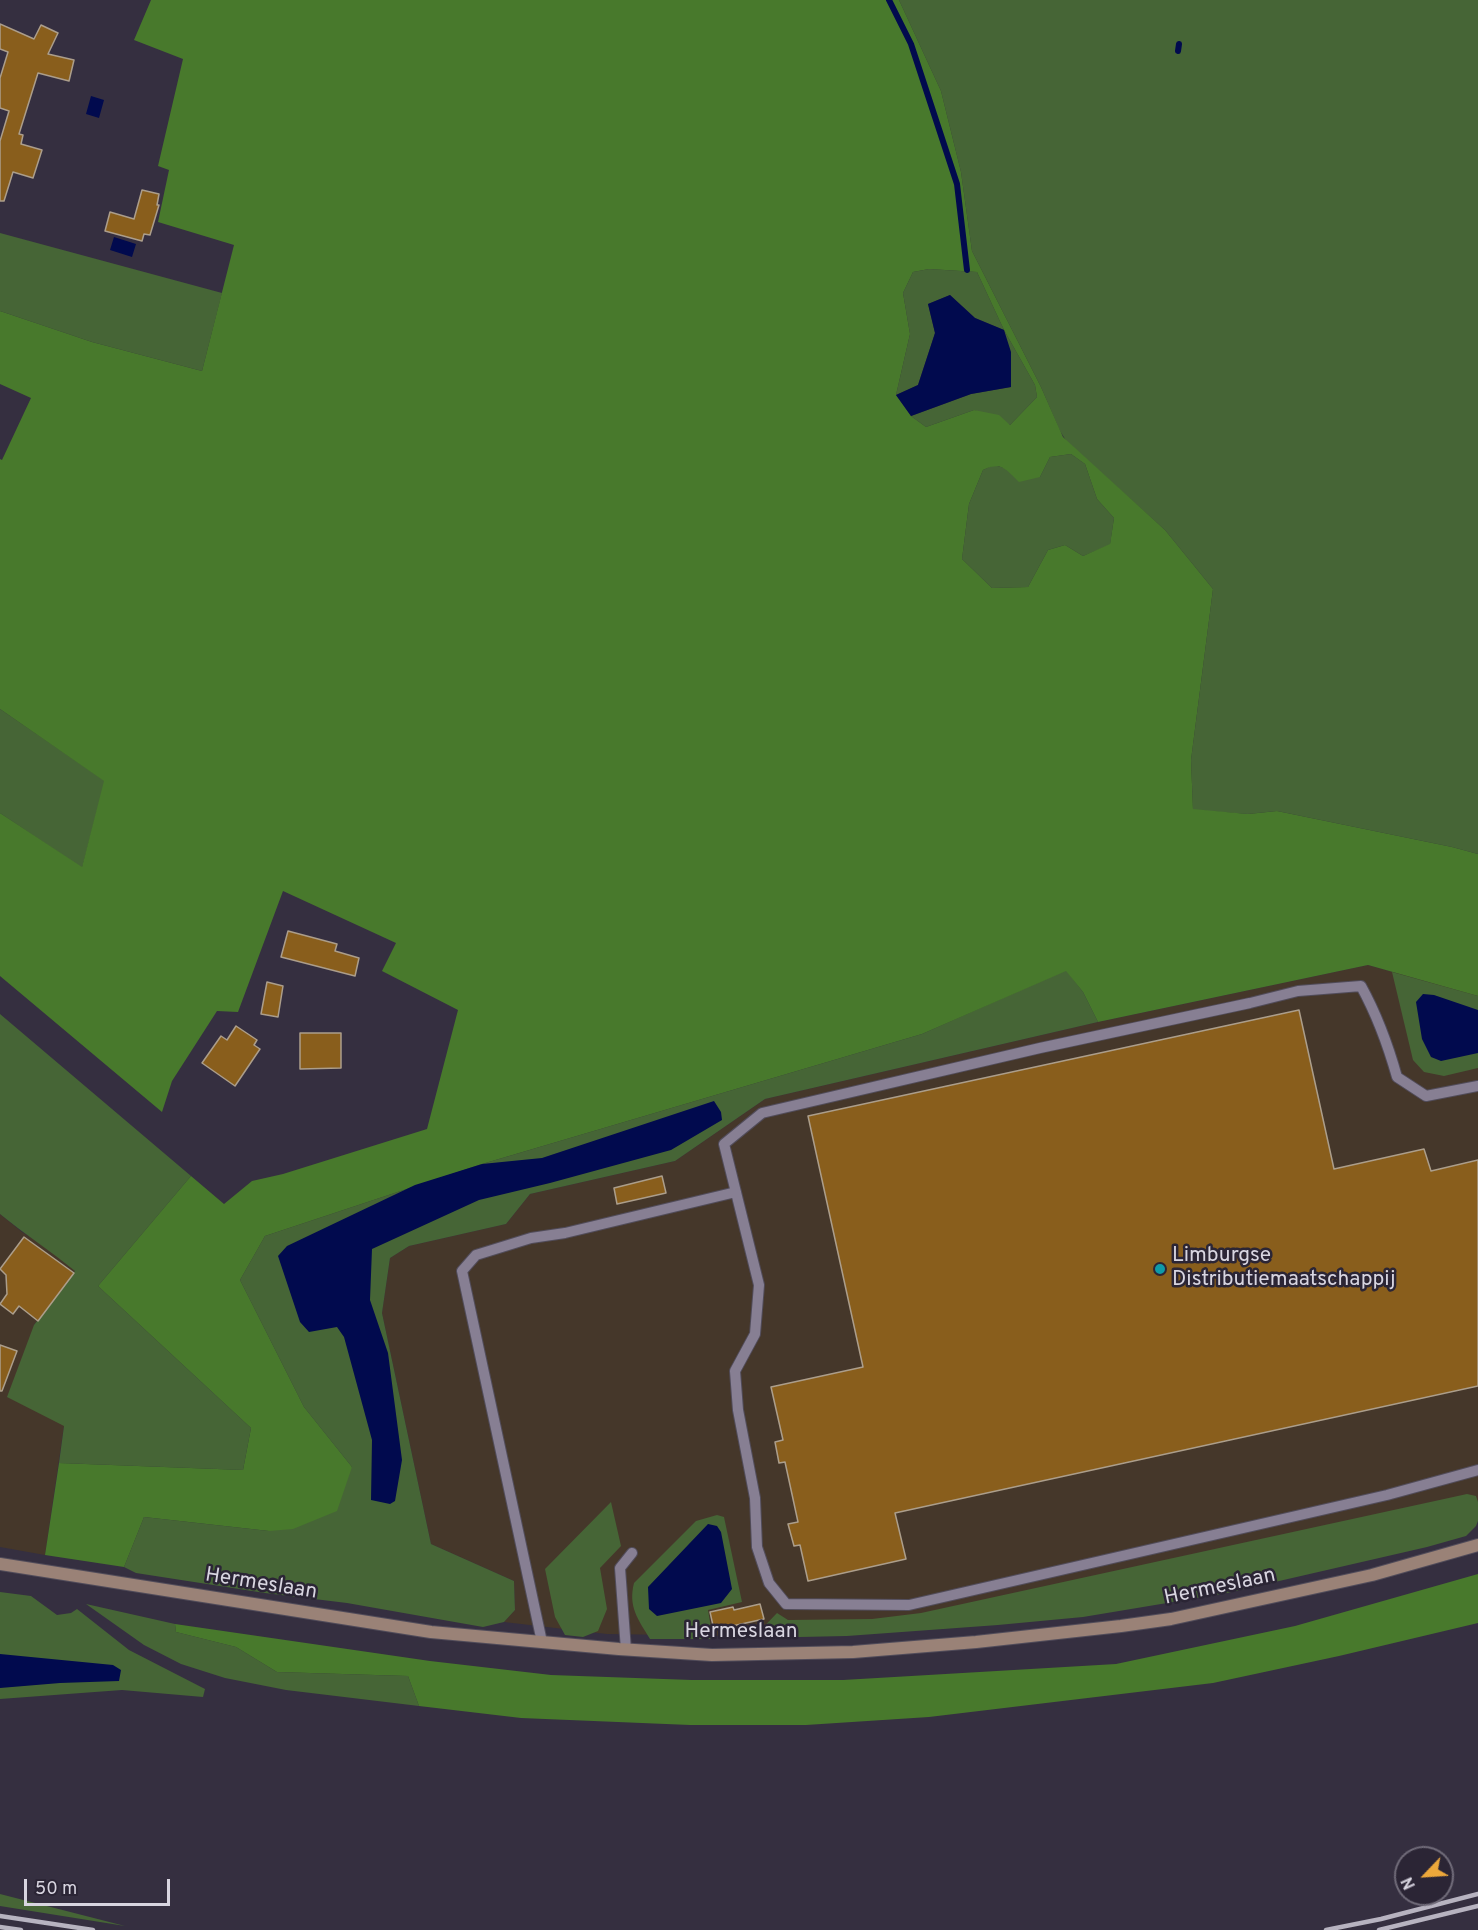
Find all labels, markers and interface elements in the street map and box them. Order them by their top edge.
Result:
place label: Limburgse Distributiemaatschappij [1172,1244,1396,1294]
marker: Limburgse Distributiemaatschappij [1153,1262,1167,1276]
street label: Hermeslaan [203,1564,319,1606]
street label: Hermeslaan [1162,1564,1278,1612]
street label: Hermeslaan [684,1620,798,1646]
north arrow [1394,1846,1454,1906]
scale bar [27,1867,172,1905]
text: N [1398,1873,1421,1892]
text: 50 m [35,1878,77,1901]

